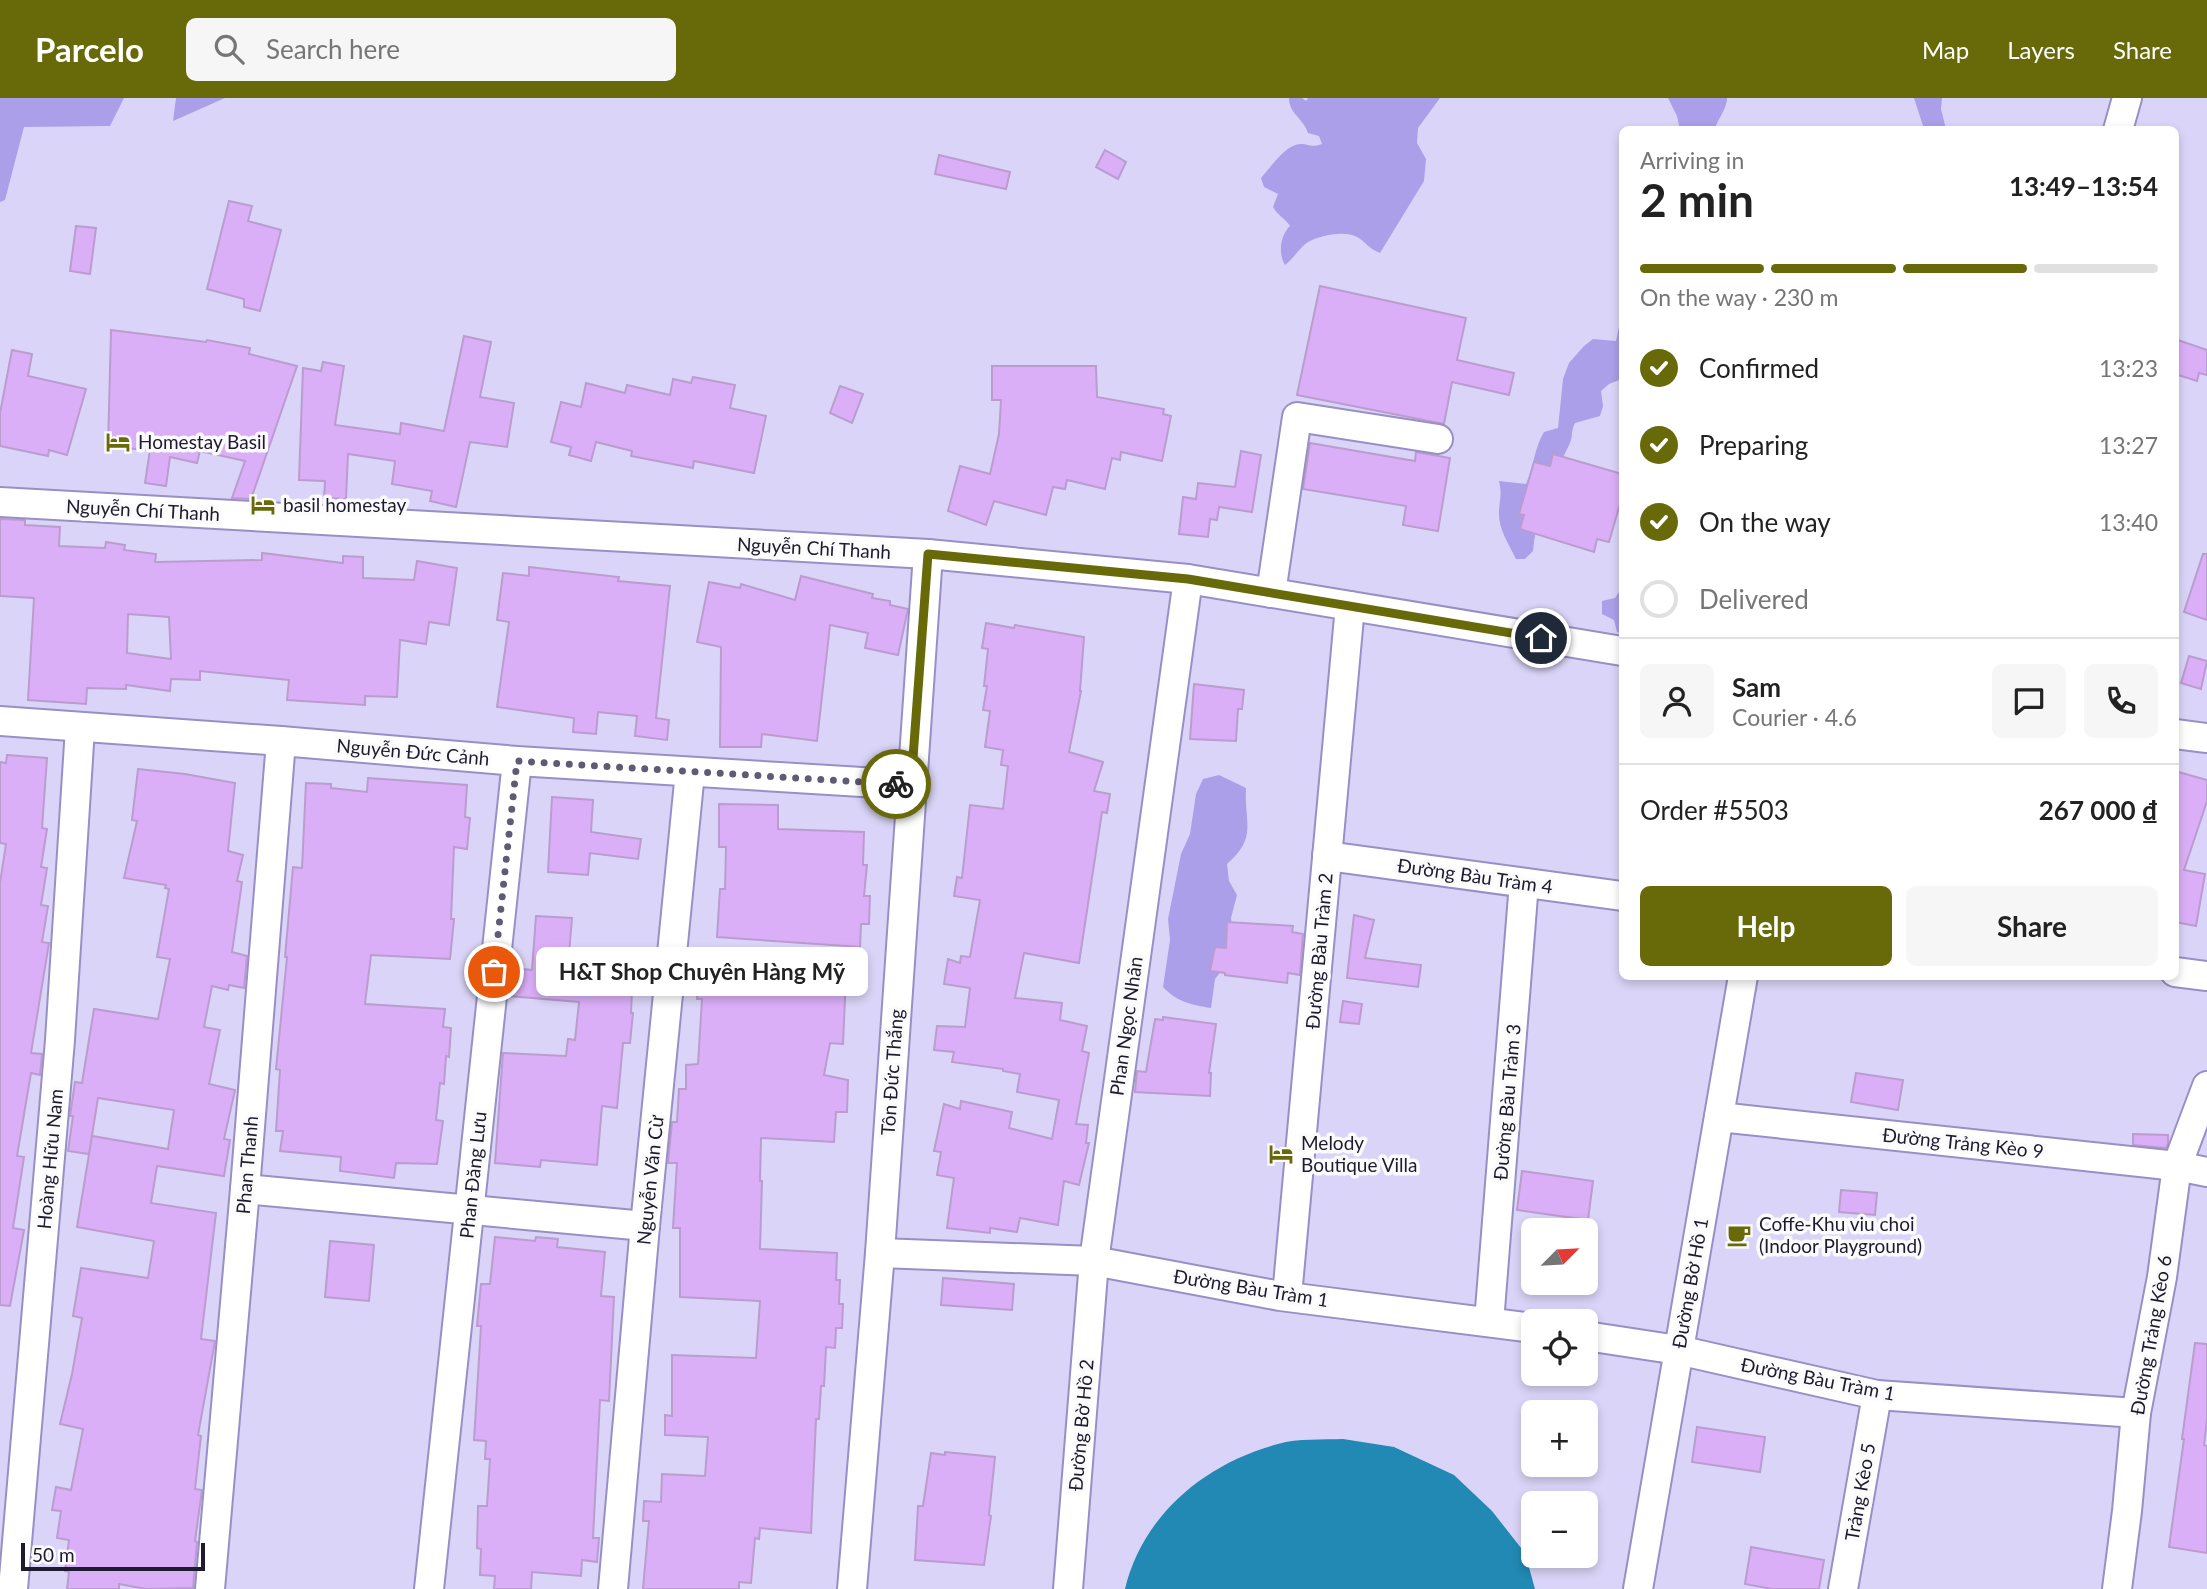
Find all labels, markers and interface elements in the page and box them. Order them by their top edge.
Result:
search box [186,18,676,81]
text: Parcelo [35,29,144,69]
icon: search [210,30,248,68]
text: Search here [266,33,400,65]
text: Map [1922,35,1969,64]
text: Layers [2007,35,2075,64]
text: Share [2113,35,2172,64]
text: Arriving in [1640,146,1744,174]
text: 13:49–13:54 [2009,170,2158,202]
text: 2 min [1640,172,1754,227]
text: On the way · 230 m [1640,283,1839,311]
icon: check [1640,349,1678,387]
text: Confirmed [1699,352,1819,384]
text: 13:23 [2099,354,2158,382]
icon: check [1640,426,1678,464]
hotel icon: Homestay Basil [104,428,132,456]
text: Preparing [1699,429,1808,461]
place label: Homestay Basil [138,430,266,453]
text: 13:27 [2099,431,2158,459]
hotel icon: basil homestay [249,491,277,519]
place label: basil homestay [283,493,407,516]
street label: Nguyễn Chí Thanh [65,494,221,525]
icon: check [1640,503,1678,541]
text: On the way [1699,506,1831,538]
text: 13:40 [2099,508,2158,536]
street label: Nguyễn Chí Thanh [736,532,892,563]
text: Delivered [1699,583,1809,615]
pin [1511,608,1571,668]
icon: home [1522,619,1560,657]
button: person [1640,664,1714,738]
button: chat [1992,664,2066,738]
button: phone [2084,664,2158,738]
text: Sam [1732,671,1781,703]
text: Courier · 4.6 [1732,703,1857,731]
street label: Nguyễn Đức Cảnh [336,733,490,770]
courier [861,749,931,819]
icon: bike [877,765,915,803]
text: Order #5503 [1640,794,1789,826]
text: 267 000 ₫ [2039,794,2158,826]
street label: Đường Bàu Tràm 4 [1396,853,1554,898]
street label: Đường Bàu Tràm 2 [1300,872,1337,1030]
button: Help [1640,886,1892,966]
button: Share [1906,886,2158,966]
pin [464,942,524,1002]
callout: H&T Shop Chuyên Hàng Mỹ [536,948,868,996]
icon: bag [475,953,513,991]
street label: Phan Ngọc Nhân [1104,955,1147,1097]
text: H&T Shop Chuyên Hàng Mỹ [559,957,845,985]
street label: Tôn Đức Thắng [876,1008,907,1136]
street label: Đường Bàu Tràm 3 [1488,1023,1525,1181]
street label: Hoàng Hữu Nam [32,1088,67,1230]
street label: Phan Đăng Lưu [454,1110,491,1240]
street label: Nguyễn Văn Cừ [631,1113,668,1246]
street label: Phan Thanh [231,1115,262,1215]
street label: Đường Trảng Kèo 9 [1881,1123,2045,1162]
place label: Melody Boutique Villa [1301,1131,1418,1176]
hotel icon: Melody Boutique Villa [1267,1140,1295,1168]
place label: Coffe-Khu viu choi (Indoor Playground) [1759,1212,1922,1257]
street label: Đường Bờ Hồ 1 [1667,1216,1712,1350]
north arrow [1521,1218,1598,1295]
map controls [1521,1218,1598,1568]
cafe icon: Coffe-Khu viu choi (Indoor Playground) [1725,1221,1753,1249]
street label: Đường Trảng Kèo 6 [2125,1253,2176,1417]
street label: Đường Bàu Tràm 1 [1172,1264,1330,1311]
button: locate [1521,1309,1598,1386]
street label: Đường Bàu Tràm 1 [1739,1352,1897,1405]
street label: Đường Bờ Hồ 2 [1063,1358,1098,1492]
button: + [1521,1400,1598,1477]
street label: Trảng Kèo 5 [1840,1441,1879,1543]
button: − [1521,1491,1598,1568]
scale bar [21,1540,205,1572]
text: 50 m [32,1543,75,1566]

